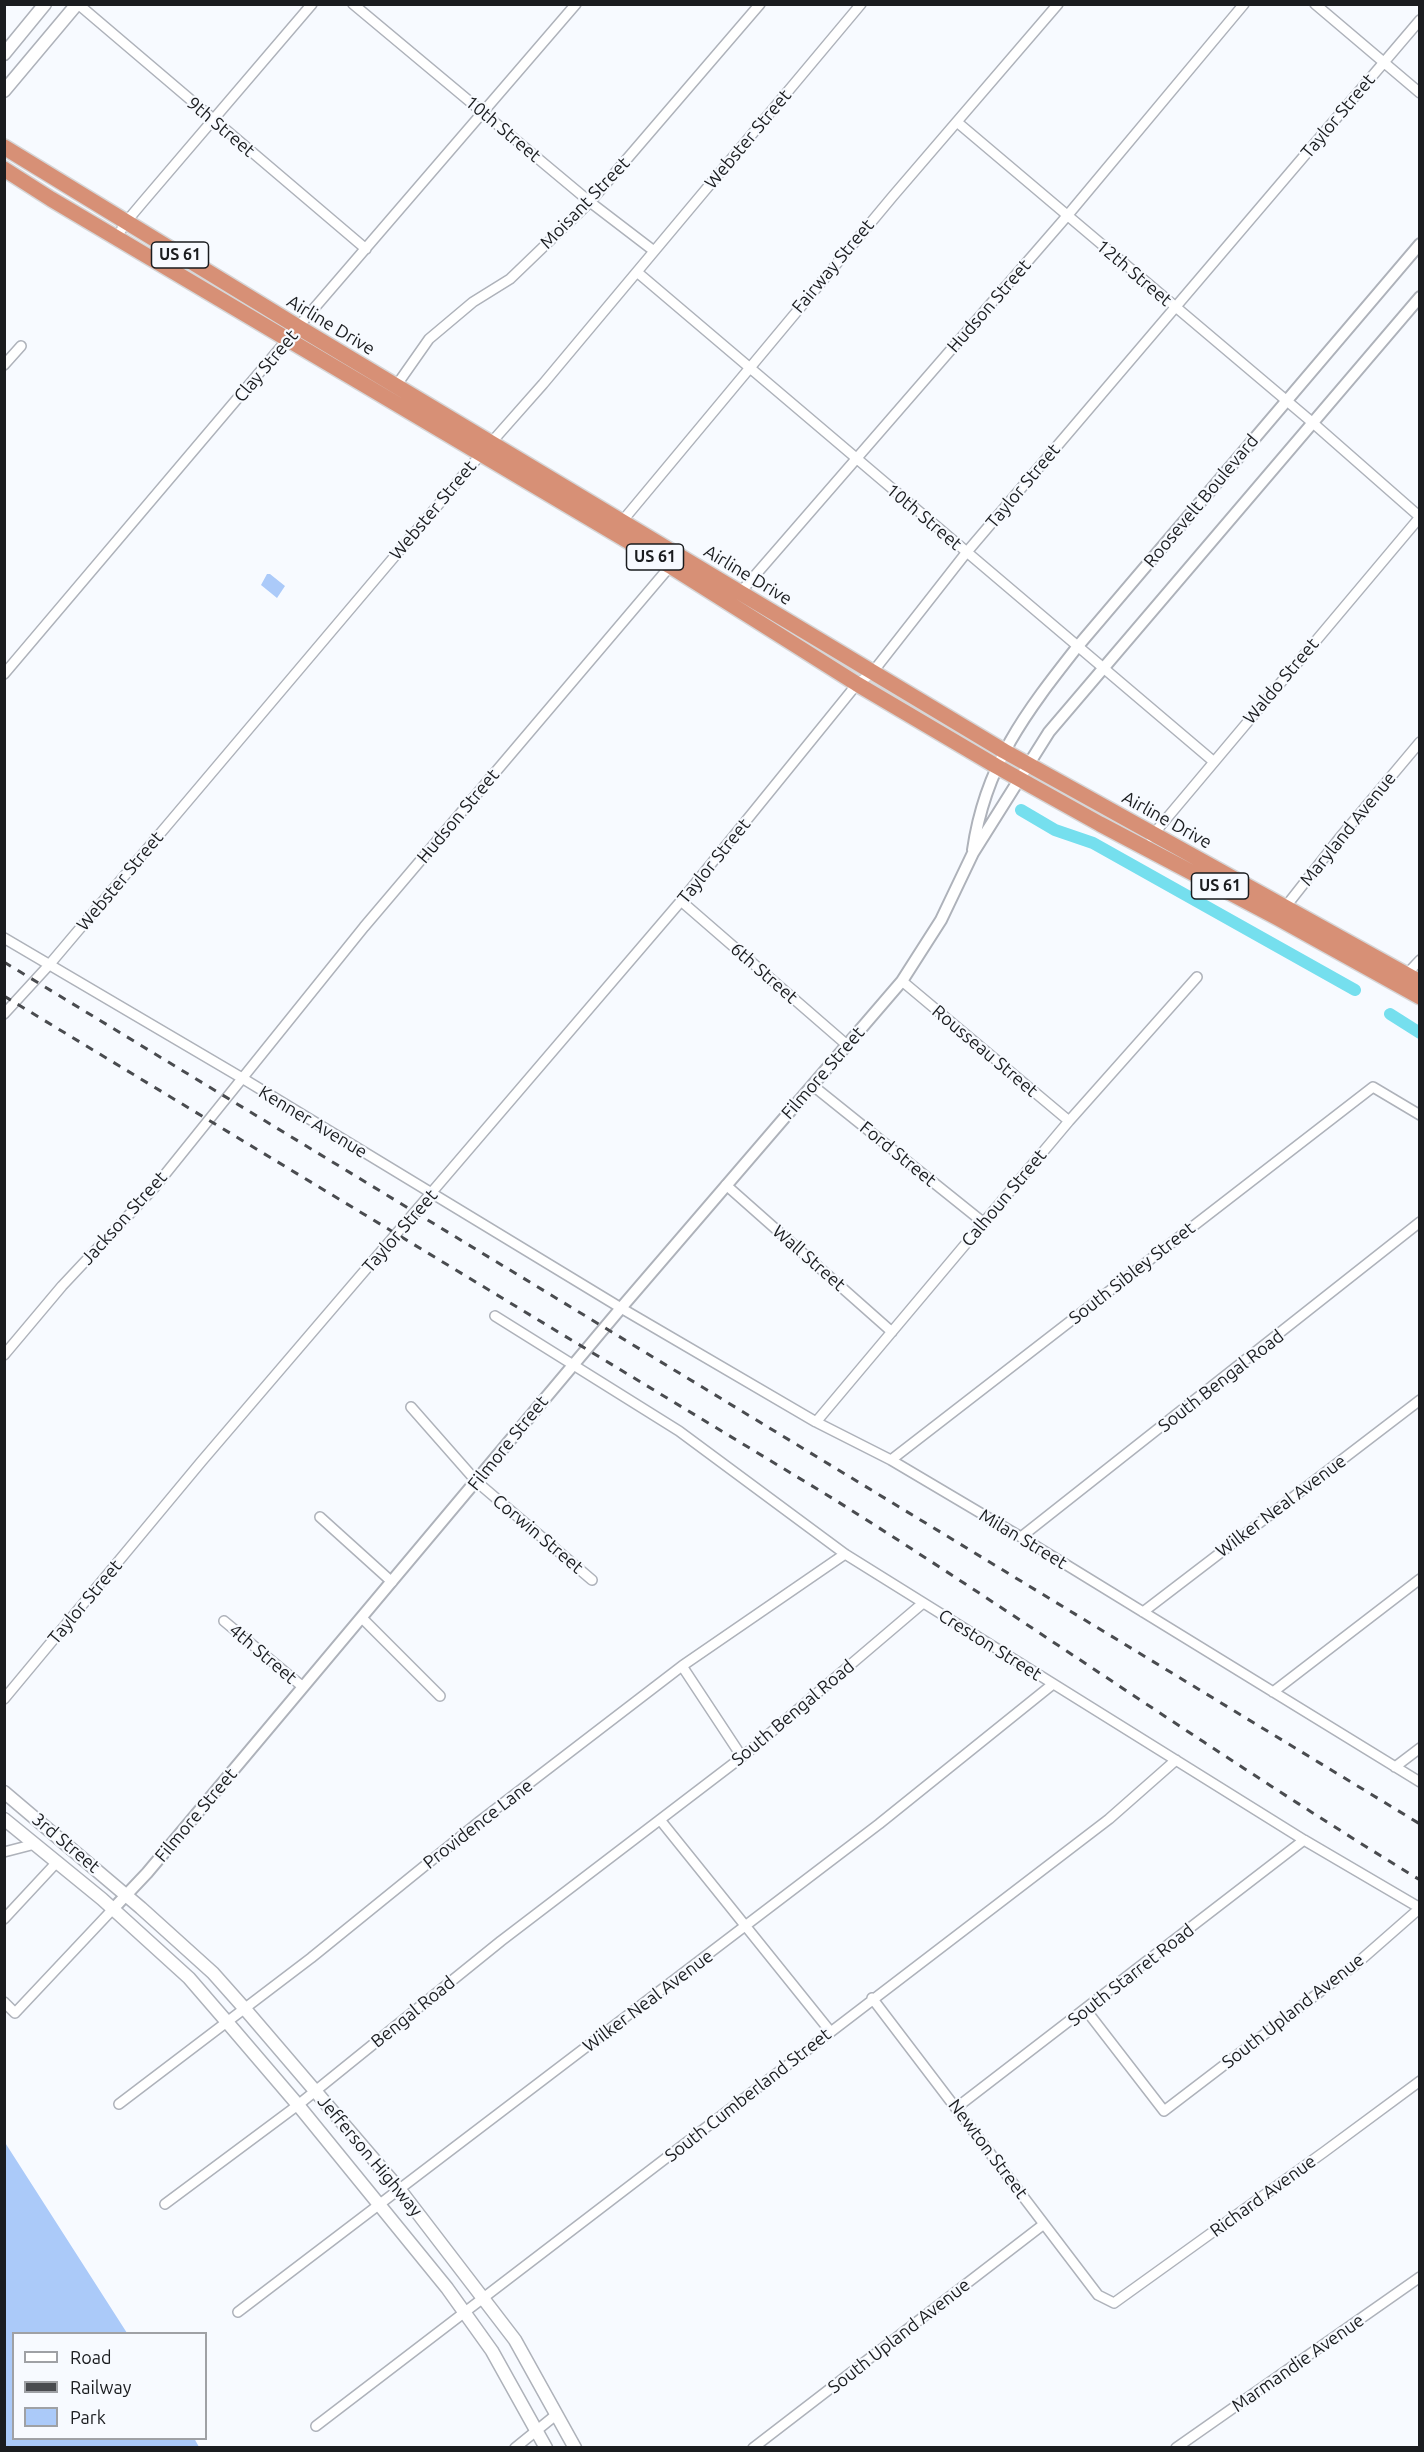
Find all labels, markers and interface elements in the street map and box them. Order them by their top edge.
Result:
street label: Taylor Street [1296,69,1380,163]
street label: Webster Street [700,85,796,193]
street label: 10th Street [461,91,545,167]
street label: 9th Street [183,92,259,162]
street label: Moisant Street [536,153,634,253]
street label: Fairway Street [787,215,879,317]
street label: 12th Street [1092,235,1176,311]
road number: US 61 [152,242,208,268]
street label: Hudson Street [943,255,1035,357]
street label: Airline Drive [283,290,379,360]
street label: Clay Street [229,325,303,407]
street label: Roosevelt Boulevard [1139,430,1263,572]
street label: Taylor Street [981,439,1065,533]
street label: Webster Street [385,456,481,564]
street label: 10th Street [882,479,966,555]
street label: Airline Drive [700,540,796,610]
road number: US 61 [626,544,684,570]
street label: Waldo Street [1239,634,1323,728]
street label: Hudson Street [412,764,504,868]
street label: Maryland Avenue [1295,768,1401,890]
street label: Airline Drive [1119,787,1215,853]
street label: Taylor Street [673,814,755,908]
street label: Webster Street [72,827,168,935]
road number: US 61 [1192,873,1248,899]
street label: 6th Street [726,938,802,1008]
street label: Rousseau Street [928,1000,1042,1102]
street label: Filmore Street [777,1022,869,1124]
street label: Kenner Avenue [255,1081,371,1163]
street label: Ford Street [856,1117,940,1191]
street label: Calhoun Street [957,1145,1051,1251]
street label: Jackson Street [76,1167,172,1269]
street label: Taylor Street [358,1185,442,1277]
street label: South Sibley Street [1065,1217,1199,1329]
street label: Wall Street [768,1221,850,1295]
street label: South Bengal Road [1154,1325,1288,1437]
street label: Filmore Street [463,1391,553,1495]
street label: Wilker Neal Avenue [1212,1450,1350,1562]
street label: Corwin Street [488,1490,588,1578]
street label: Milan Street [975,1504,1071,1574]
street label: Taylor Street [43,1555,127,1649]
street label: Creston Street [934,1605,1046,1685]
street label: 4th Street [225,1619,301,1689]
street label: South Bengal Road [727,1655,859,1771]
street label: Filmore Street [151,1764,241,1866]
street label: Providence Lane [419,1775,537,1873]
street label: 3rd Street [28,1808,104,1878]
street label: South Starret Road [1064,1919,1198,2031]
street label: Wilker Neal Avenue [579,1945,717,2057]
street label: South Upland Avenue [1218,1949,1368,2073]
street label: Bengal Road [367,1972,459,2052]
street label: South Cumberland Street [661,2023,835,2167]
street label: Jefferson Highway [313,2091,427,2221]
street label: Newton Street [944,2095,1032,2203]
street label: Richard Avenue [1206,2150,1320,2242]
street label: South Upland Avenue [824,2274,974,2398]
street label: Marmandie Avenue [1228,2309,1368,2417]
legend [12,2332,207,2440]
text: Road [70,2347,112,2367]
text: Railway [70,2377,131,2397]
text: Park [70,2407,106,2427]

